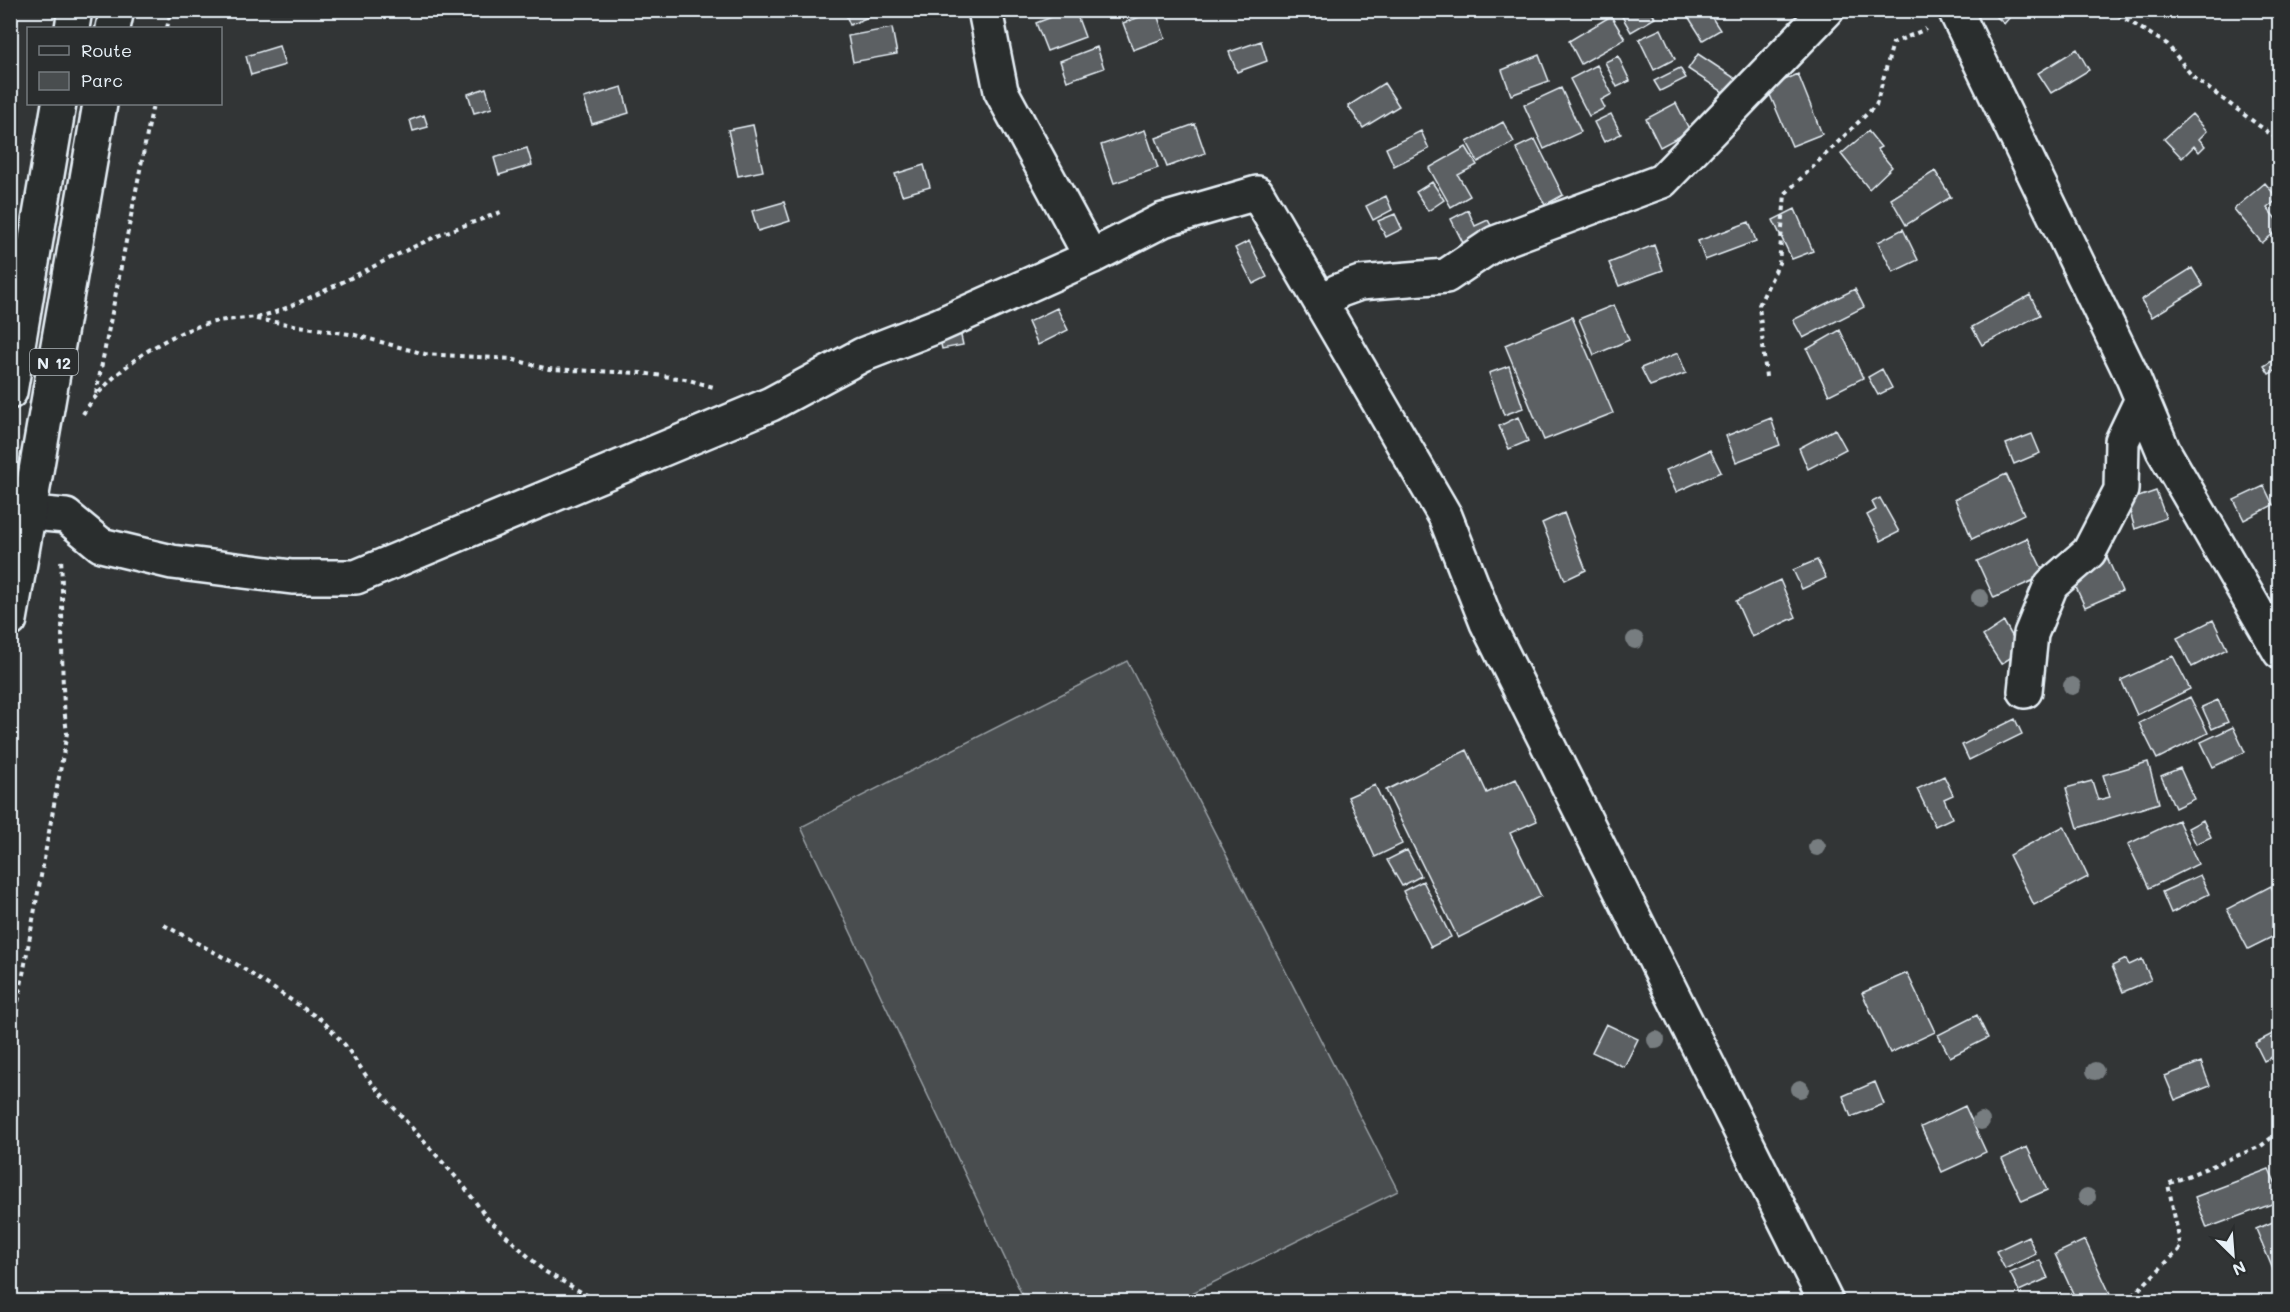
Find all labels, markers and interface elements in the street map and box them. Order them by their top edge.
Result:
legend [27,27,222,105]
text: Route [81,38,132,62]
text: Parc [81,68,123,92]
road number: N 12 [30,349,78,375]
north arrow [2203,1225,2263,1285]
text: N [2230,1257,2249,1281]

